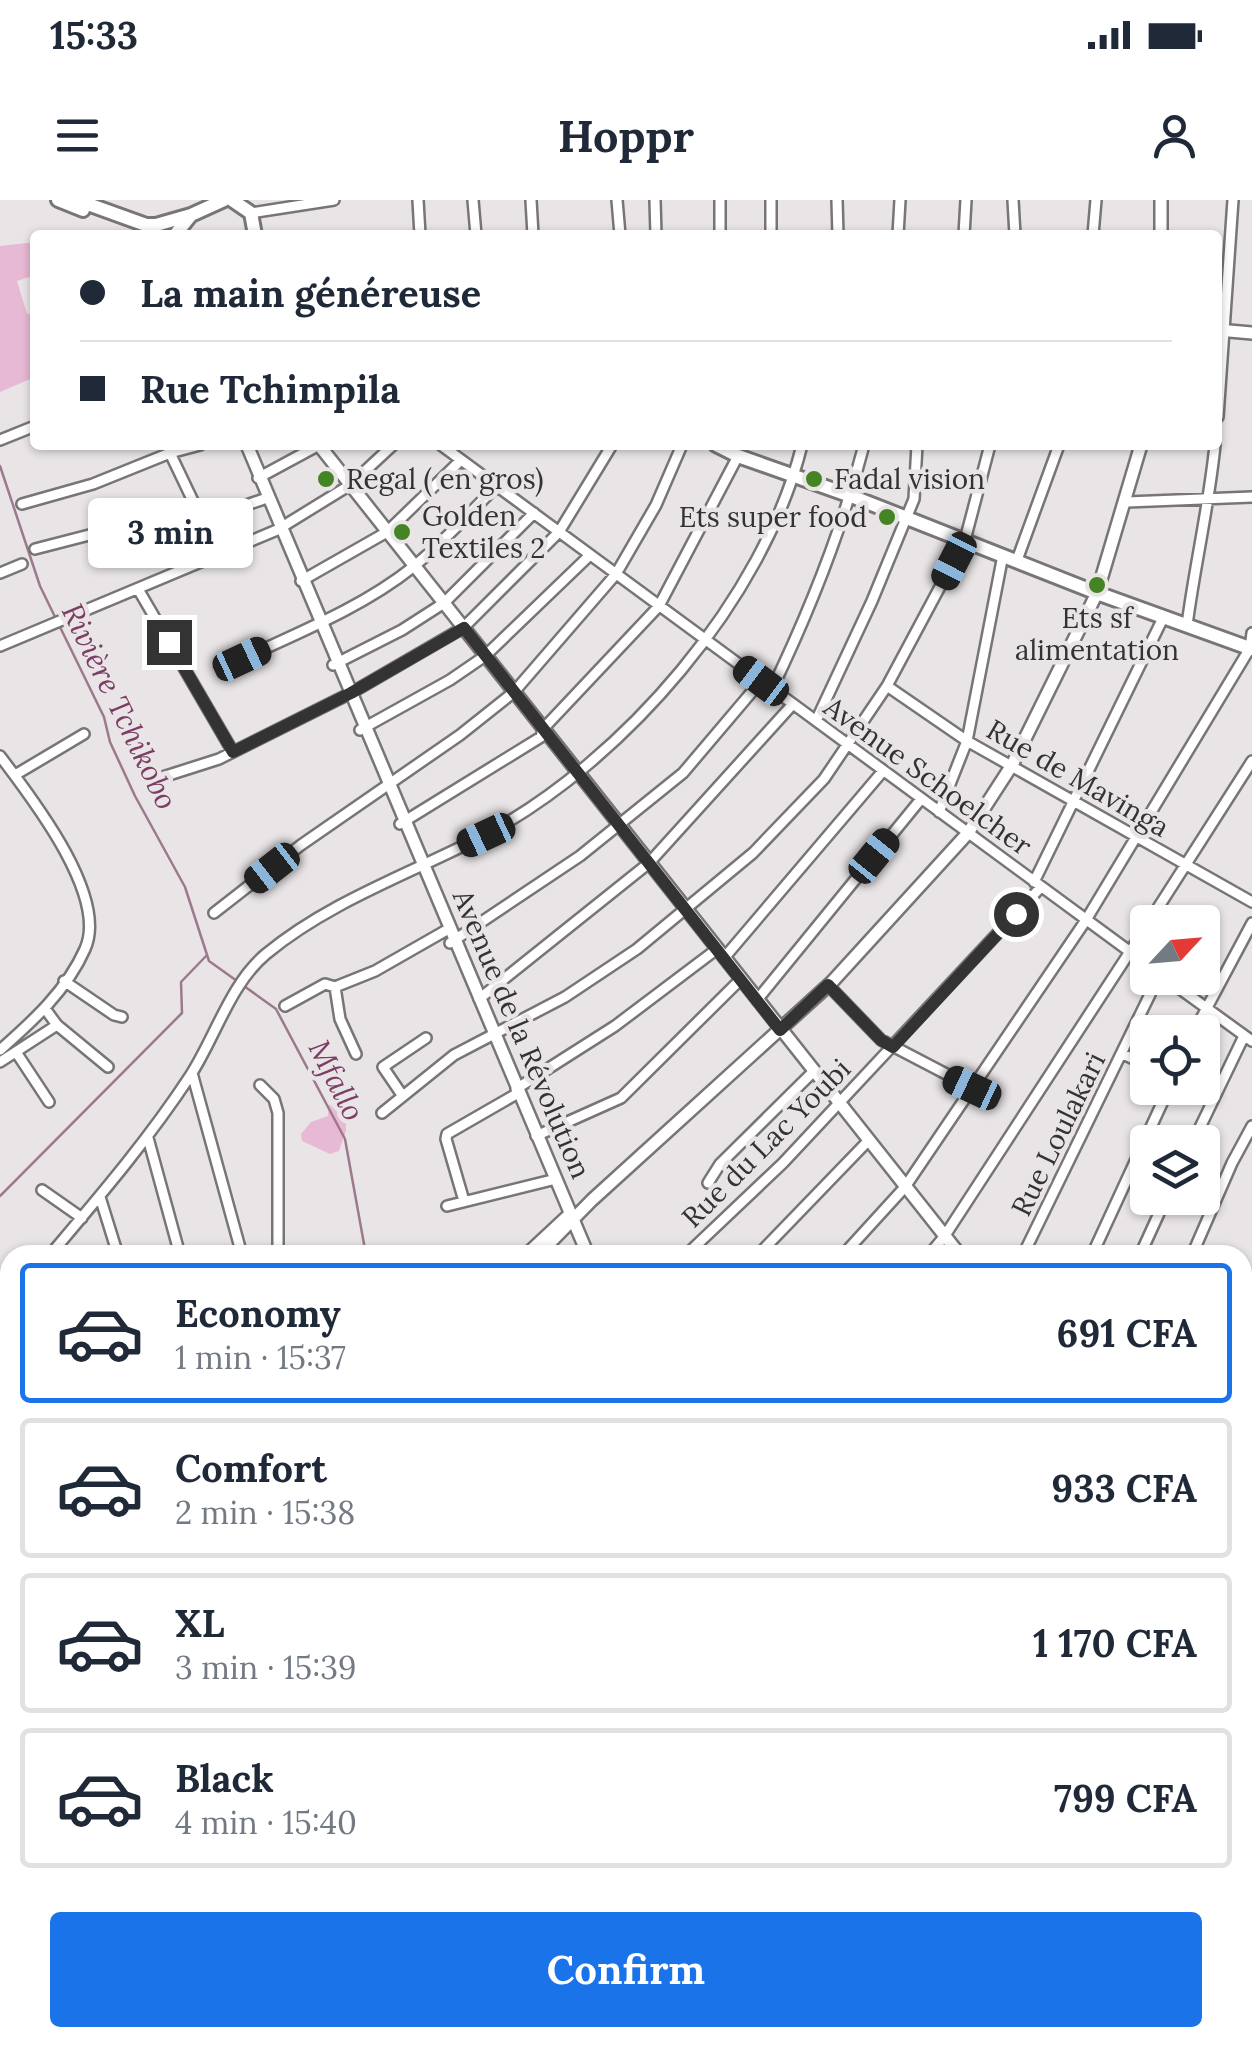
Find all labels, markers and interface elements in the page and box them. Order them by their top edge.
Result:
text: 15:33 [50,11,138,59]
text: Hoppr [558,107,694,164]
icon: menu [50,108,105,163]
icon: person [1147,108,1202,163]
text: La main généreuse [140,269,481,317]
text: Rue Tchimpila [140,365,400,413]
place label: Regal ( en gros) [346,461,544,497]
place label: Fadal vision [834,461,985,497]
marker: Regal ( en gros) [315,468,337,490]
marker: Fadal vision [803,468,825,490]
callout: 3 min [86,497,252,567]
place label: Golden Textiles 2 [422,498,545,566]
place label: Ets super food [679,499,867,535]
marker: Ets super food [876,506,898,528]
text: 3 min [127,512,214,553]
marker: Golden Textiles 2 [391,521,413,543]
car [927,527,981,595]
marker: Ets sf alimentation [1086,574,1108,596]
water label: Rivière Tchikobo [54,597,186,815]
place label: Ets sf alimentation [1015,600,1179,668]
route end [147,620,192,665]
car [208,633,276,685]
car [728,651,794,711]
street label: Avenue Schoelcher [816,688,1039,863]
street label: Rue de Mavinga [980,711,1176,845]
car [452,809,520,861]
car [843,823,905,889]
car [239,838,305,898]
street label: Avenue de la Révolution [444,883,599,1184]
route start [994,892,1039,937]
north arrow [1130,905,1220,995]
map controls [1130,905,1220,1215]
button: locate [1130,1015,1220,1105]
water label: Mfallo [301,1033,373,1127]
street label: Rue Loulakari [1003,1046,1113,1222]
street label: Rue du Lac Youbi [674,1051,858,1235]
car [938,1062,1006,1114]
button: layers [1130,1125,1220,1215]
icon: car [55,1288,145,1378]
text: Economy [175,1289,341,1337]
text: 691 CFA [1057,1309,1197,1357]
text: 1 min · 15:37 [175,1337,346,1378]
icon: car [55,1443,145,1533]
text: Comfort [175,1444,327,1492]
text: 933 CFA [1051,1464,1197,1512]
text: 2 min · 15:38 [175,1492,355,1533]
icon: car [55,1598,145,1688]
text: XL [175,1599,225,1647]
text: 1 170 CFA [1033,1619,1197,1667]
text: 3 min · 15:39 [175,1647,357,1688]
icon: car [55,1753,145,1843]
text: Black [175,1754,274,1802]
text: 799 CFA [1054,1774,1197,1822]
text: 4 min · 15:40 [175,1802,357,1843]
button: Confirm [50,1912,1202,2027]

